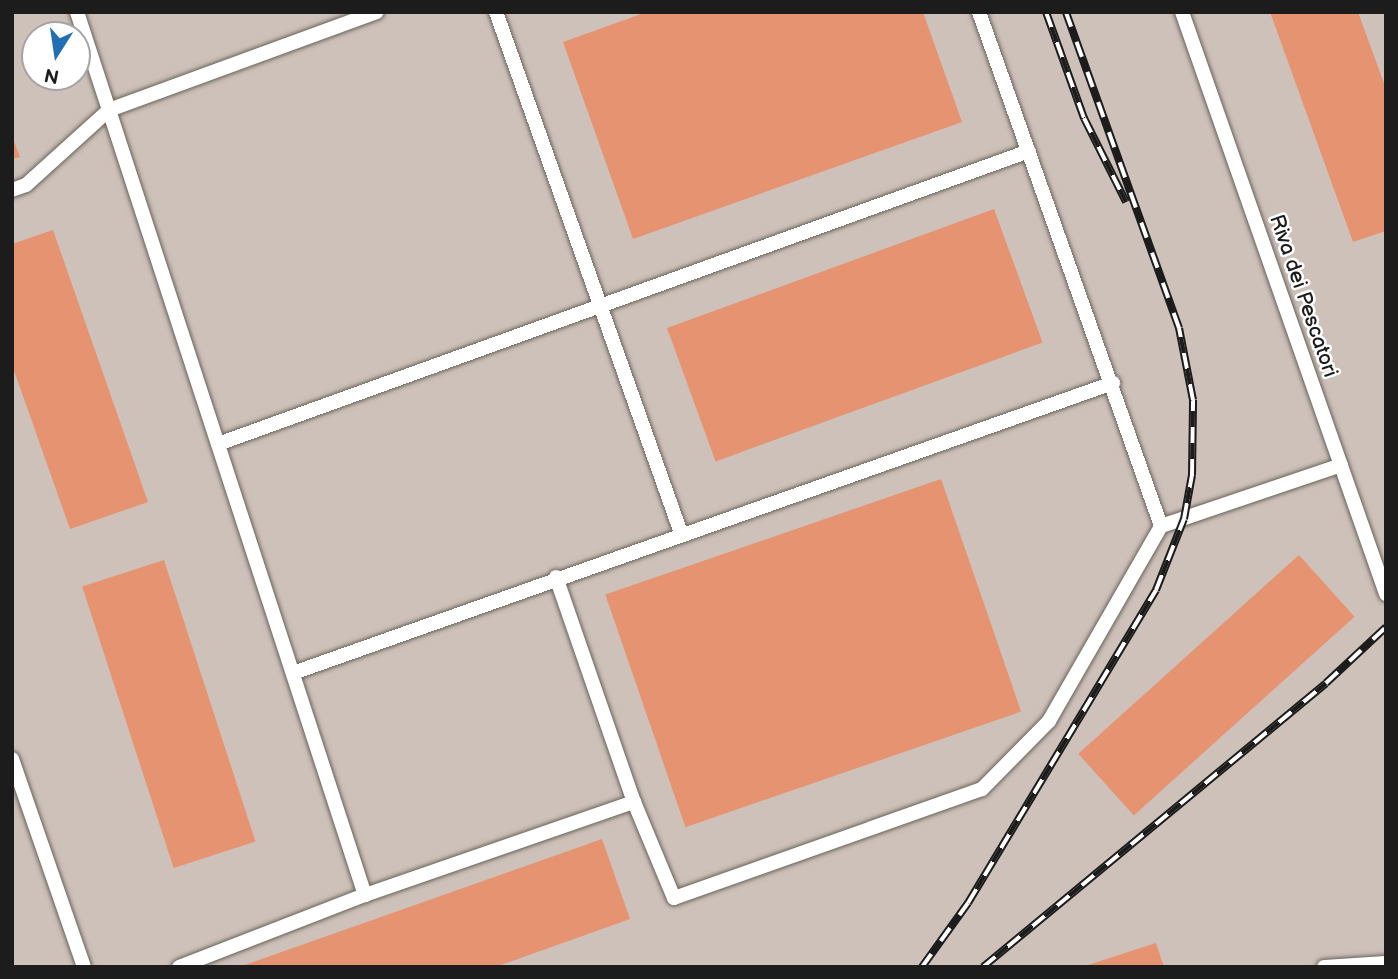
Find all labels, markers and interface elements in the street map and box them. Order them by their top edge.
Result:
north arrow [21,21,91,91]
text: N [43,62,61,88]
street label: Riva dei Pescatori [1263,211,1343,381]

